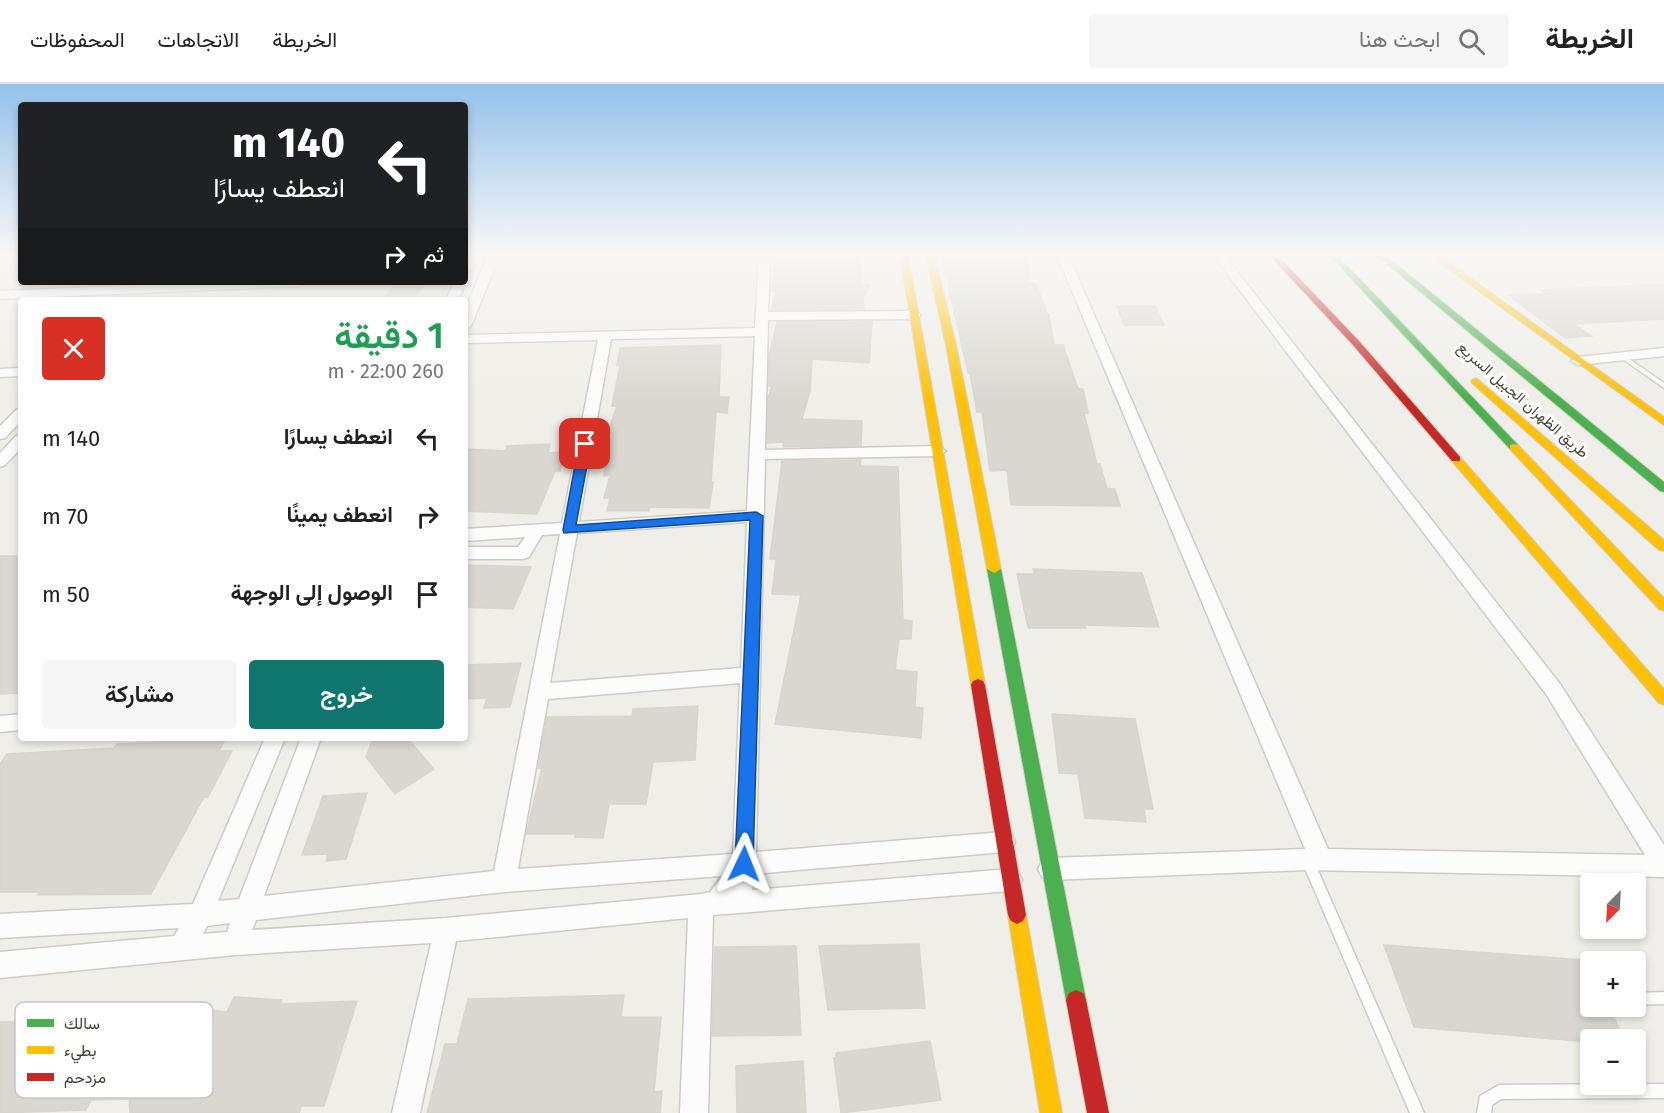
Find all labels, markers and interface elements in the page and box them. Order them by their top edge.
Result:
search box [1089,14,1509,68]
text: الخريطة [1545,22,1634,55]
icon: search [1455,25,1488,58]
text: ابحث هنا [1359,26,1440,53]
text: المحفوظات [30,27,125,53]
text: الاتجاهات [158,27,239,53]
text: الخريطة [272,27,337,53]
text: 140 m [232,118,345,168]
icon: left [366,126,444,204]
text: انعطف يسارًا [213,172,345,204]
icon: right [378,240,411,273]
text: ثم [423,241,444,268]
text: 1 دقيقة [334,314,444,358]
button: close [42,317,105,380]
street label: طريق الظهران الجبيل السريع [1453,338,1592,463]
text: 260 m · 22:00 [327,359,444,383]
pin [559,418,610,469]
icon: left [411,422,444,455]
text: انعطف يسارًا [284,423,393,450]
text: 140 m [42,425,100,452]
icon: arrive [568,427,601,460]
icon: right [411,500,444,533]
text: انعطف يمينًا [286,501,393,528]
text: 70 m [42,503,88,530]
icon: arrive [411,578,444,611]
text: الوصول إلى الوجهة [230,579,393,606]
text: 50 m [42,581,90,608]
button: مشاركة [42,660,237,729]
button: خروج [249,660,444,729]
position arrow [712,832,776,896]
north arrow [1580,873,1646,939]
map controls [1580,873,1646,1095]
button: + [1580,951,1646,1017]
legend [15,1002,213,1098]
text: سالك [64,1014,100,1033]
button: − [1580,1029,1646,1095]
text: بطيء [64,1041,96,1064]
text: مزدحم [64,1068,106,1088]

